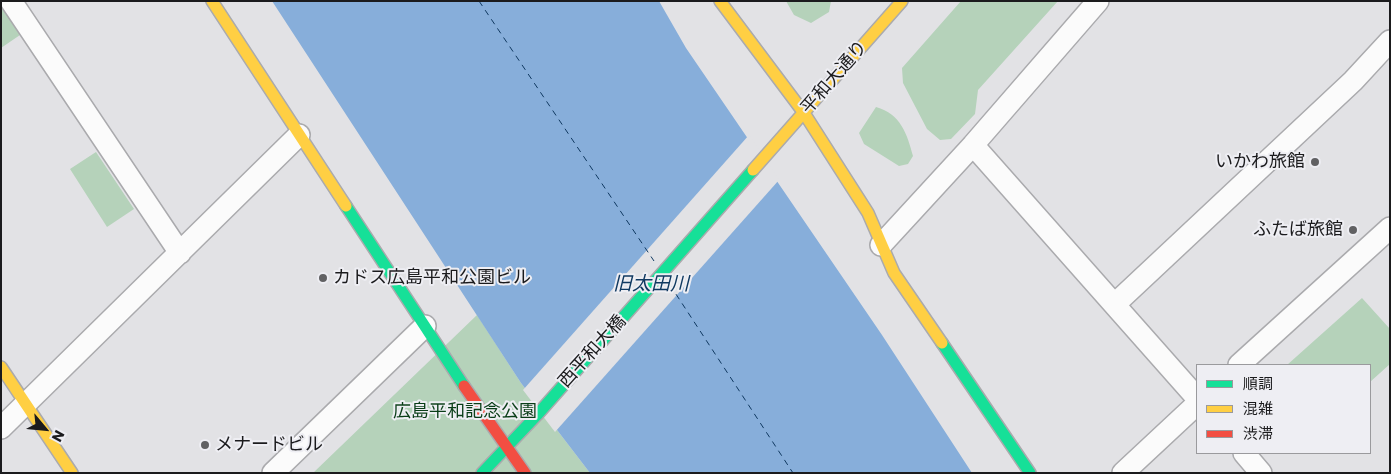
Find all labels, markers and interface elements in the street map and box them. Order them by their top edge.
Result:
street label: 平和大通り [797,37,873,119]
place label: いかわ旅館 [1215,151,1305,173]
marker: いかわ旅館 [1309,156,1321,168]
place label: ふたば旅館 [1253,219,1343,241]
marker: ふたば旅館 [1347,224,1359,236]
place label: カドス広島平和公園ビル [333,267,531,289]
marker: カドス広島平和公園ビル [317,272,329,284]
water label: 旧太田川 [613,274,689,296]
street label: 西平和大橋 [555,311,631,393]
legend [1196,364,1371,454]
text: 順調 [1243,373,1273,394]
text: 混雑 [1243,398,1273,419]
park label: 広島平和記念公園 [393,401,537,423]
north arrow [20,404,70,454]
text: 渋滞 [1243,423,1273,444]
text: N [47,427,70,445]
place label: メナードビル [215,434,323,456]
marker: メナードビル [199,439,211,451]

